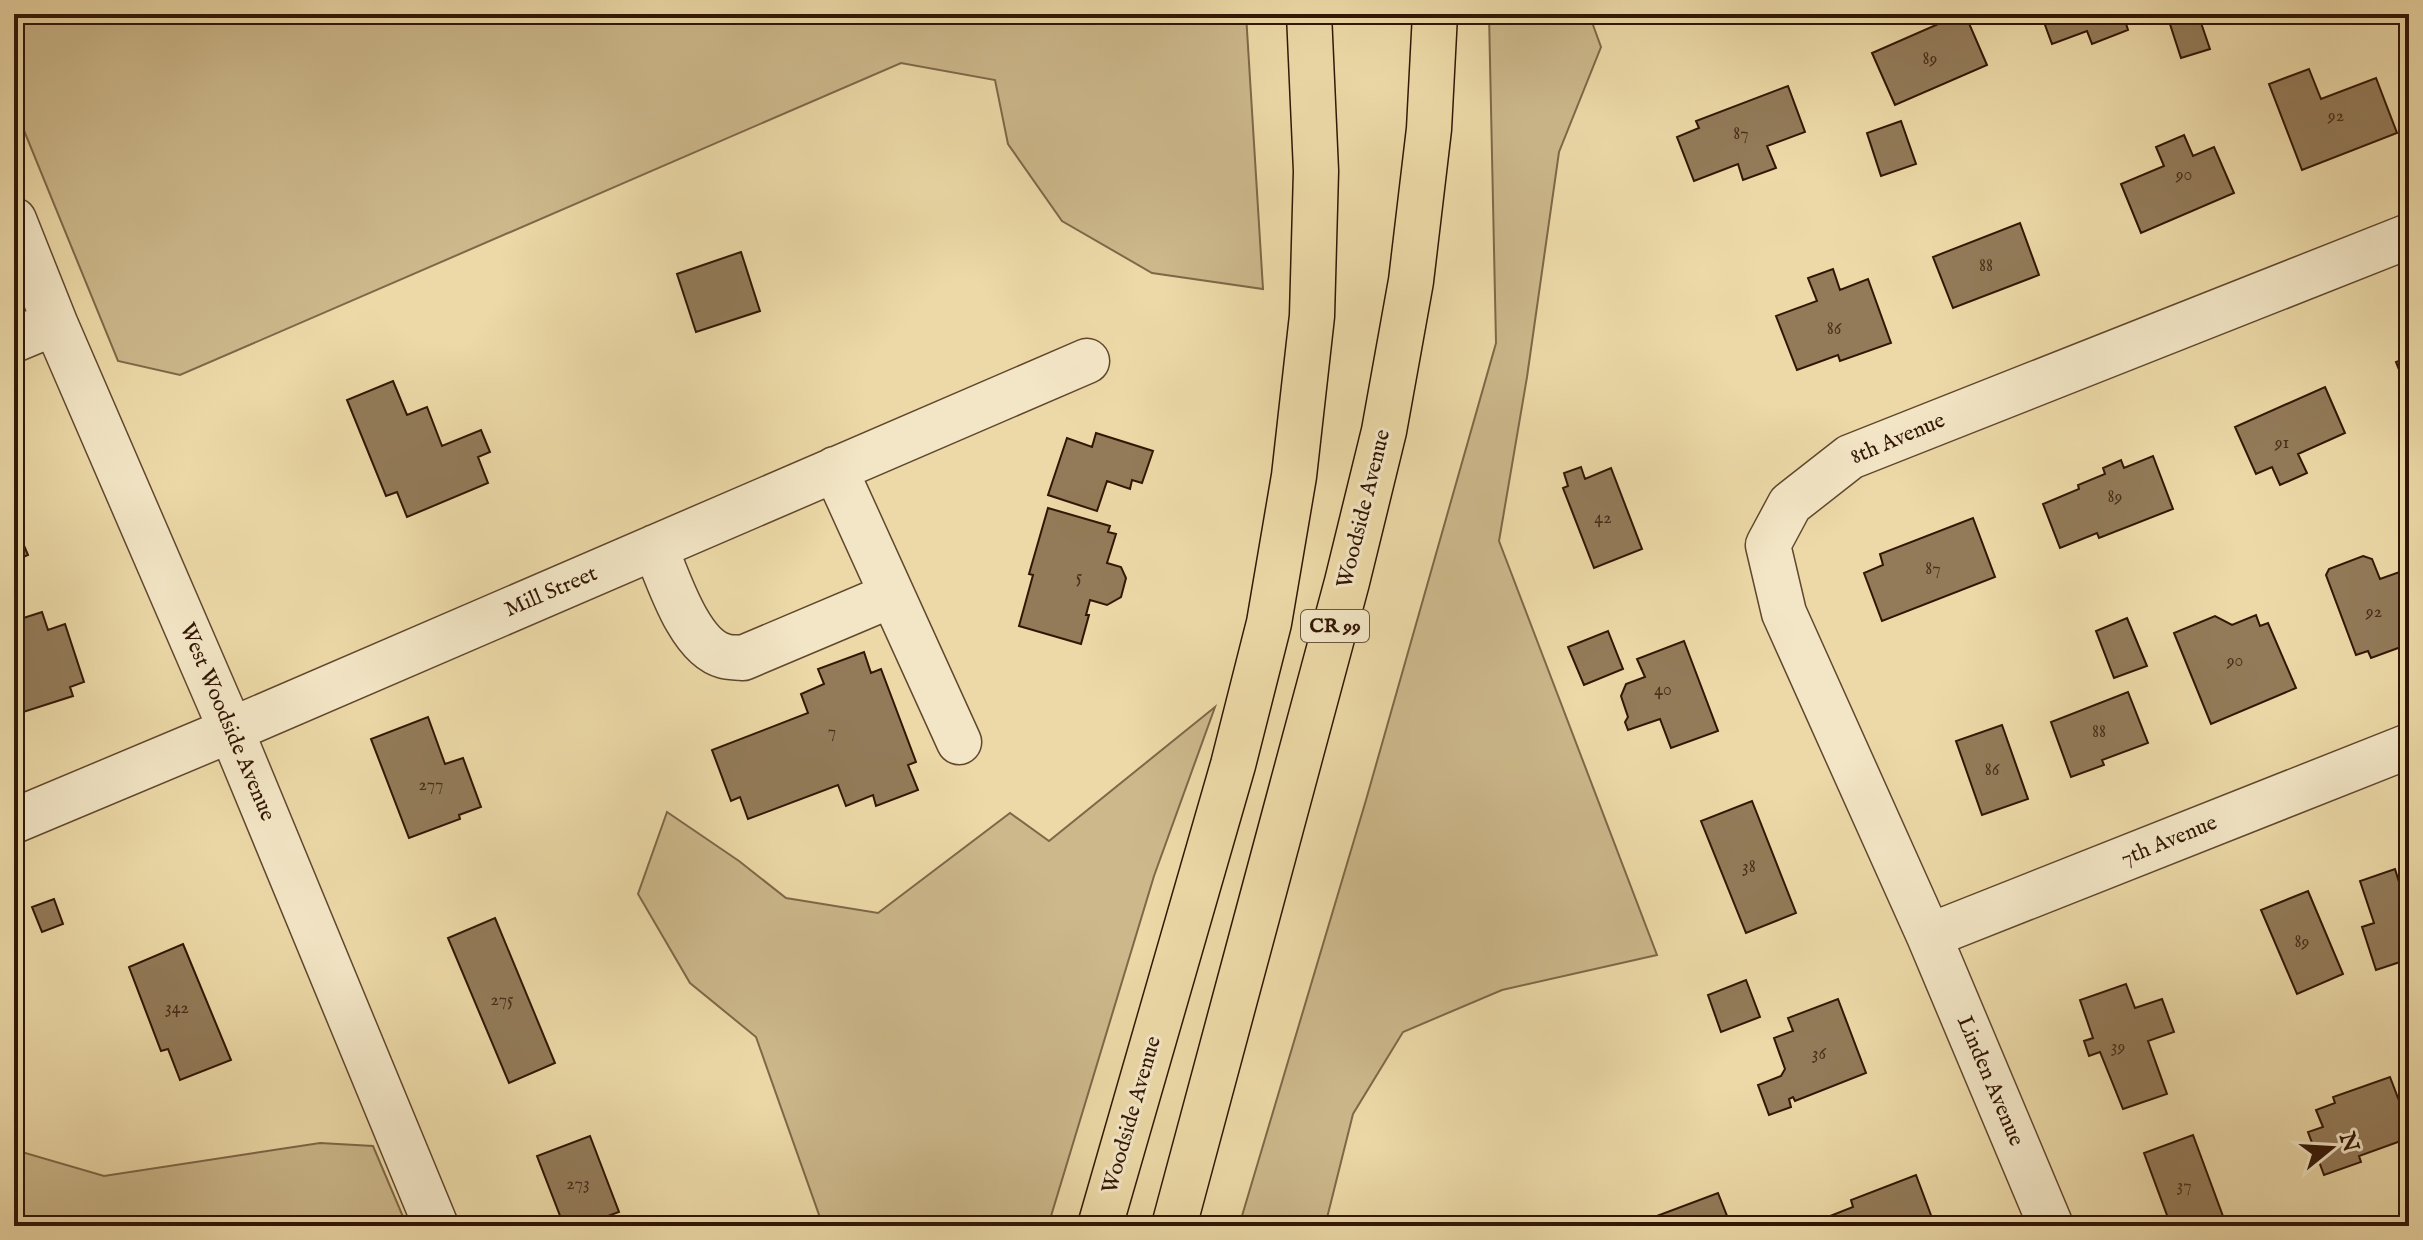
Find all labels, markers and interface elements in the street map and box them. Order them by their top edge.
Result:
house number: 89 [1923,48,1937,71]
house number: 92 [2327,105,2344,128]
house number: 87 [1733,123,1749,146]
house number: 90 [2175,164,2192,187]
house number: 88 [1979,255,1993,278]
house number: 86 [1827,318,1842,341]
street label: 8th Avenue [1847,407,1949,471]
street label: Woodside Avenue [1331,427,1397,591]
house number: 91 [2274,432,2289,455]
house number: 89 [2108,486,2122,509]
house number: 42 [1594,507,1612,530]
house number: 87 [1925,558,1941,581]
street label: Mill Street [500,560,602,624]
house number: 5 [1076,566,1083,589]
house number: 92 [2365,601,2382,624]
road number: CR 99 [1301,610,1369,642]
street label: West Woodside Avenue [173,619,281,825]
house number: 90 [2226,650,2243,673]
house number: 40 [1654,679,1672,702]
house number: 7 [828,721,836,744]
house number: 88 [2092,721,2106,744]
house number: 86 [1985,759,2000,782]
house number: 277 [418,774,444,797]
street label: 7th Avenue [2117,809,2221,873]
house number: 38 [1742,856,1756,879]
house number: 89 [2295,931,2309,954]
house number: 275 [490,989,514,1012]
house number: 342 [165,997,189,1020]
street label: Linden Avenue [1950,1012,2030,1150]
street label: Woodside Avenue [1096,1033,1168,1197]
house number: 39 [2111,1036,2125,1059]
house number: 36 [1812,1043,1827,1066]
north arrow [2291,1108,2371,1188]
text: N [2332,1128,2364,1156]
house number: 273 [566,1173,590,1196]
house number: 37 [2176,1175,2192,1198]

